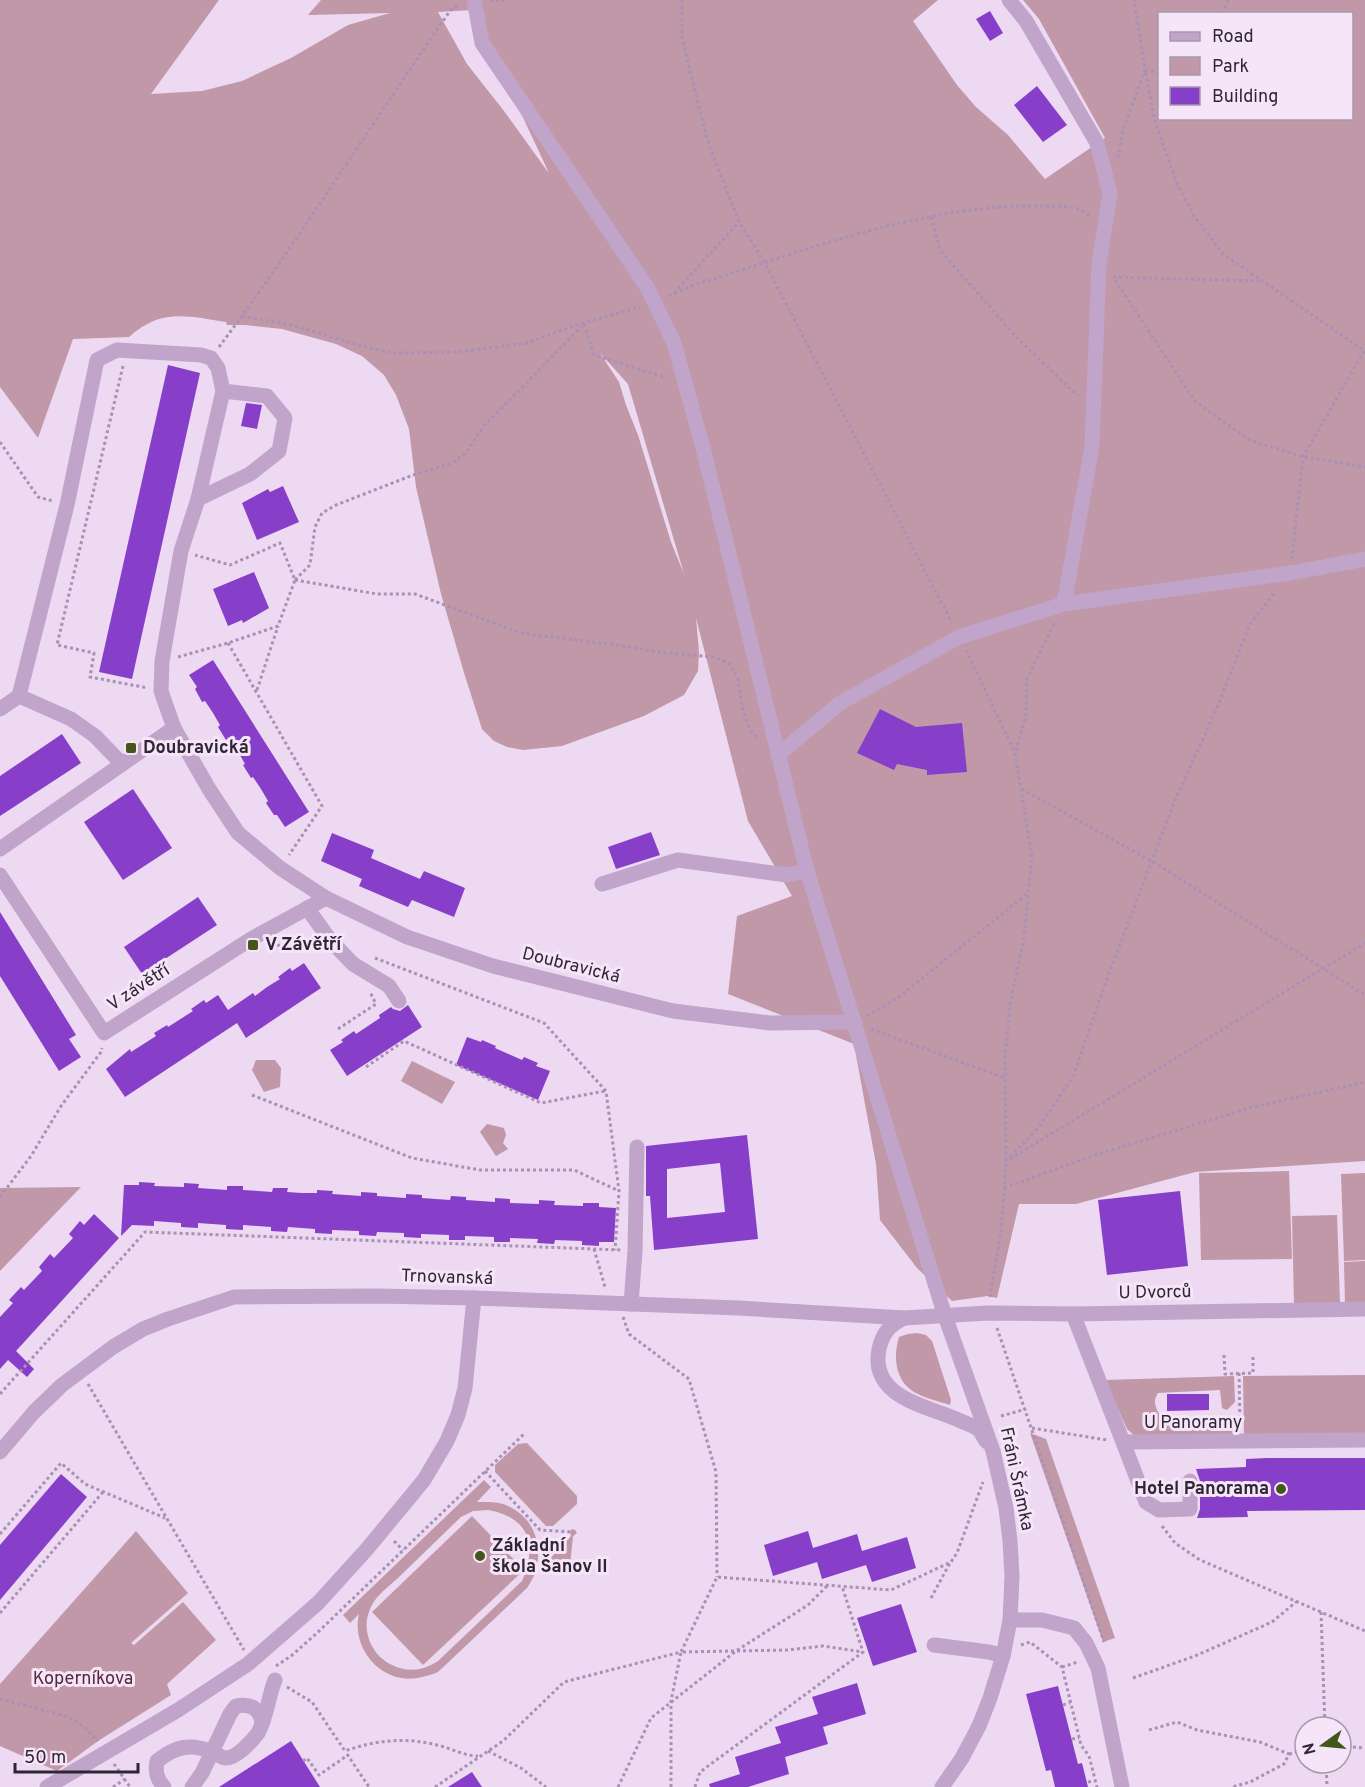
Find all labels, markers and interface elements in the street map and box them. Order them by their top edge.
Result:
legend [1158,12,1353,120]
text: Road [1212,26,1254,49]
text: Park [1212,56,1249,79]
text: Building [1212,86,1278,109]
place label: Doubravická [143,737,249,760]
marker: Doubravická [124,741,138,755]
place label: V Závětří [265,934,343,957]
marker: V Závětří [246,938,260,952]
street label: Doubravická [520,943,622,989]
street label: V závětří [103,958,176,1017]
street label: Trnovanská [400,1265,494,1291]
street label: U Dvorců [1118,1281,1192,1305]
street label: U Panoramy [1144,1412,1242,1435]
street label: Fráni Šrámka [994,1425,1040,1533]
place label: Hotel Panorama [1134,1478,1269,1501]
marker: Hotel Panorama [1274,1482,1288,1496]
place label: Základní škola Šanov II [492,1535,607,1579]
marker: Základní škola Šanov II [473,1549,487,1563]
park label: Koperníkova [33,1668,133,1691]
north arrow [1293,1715,1353,1775]
scale bar [15,1736,138,1774]
text: N [1299,1740,1322,1757]
text: 50 m [24,1747,66,1770]

